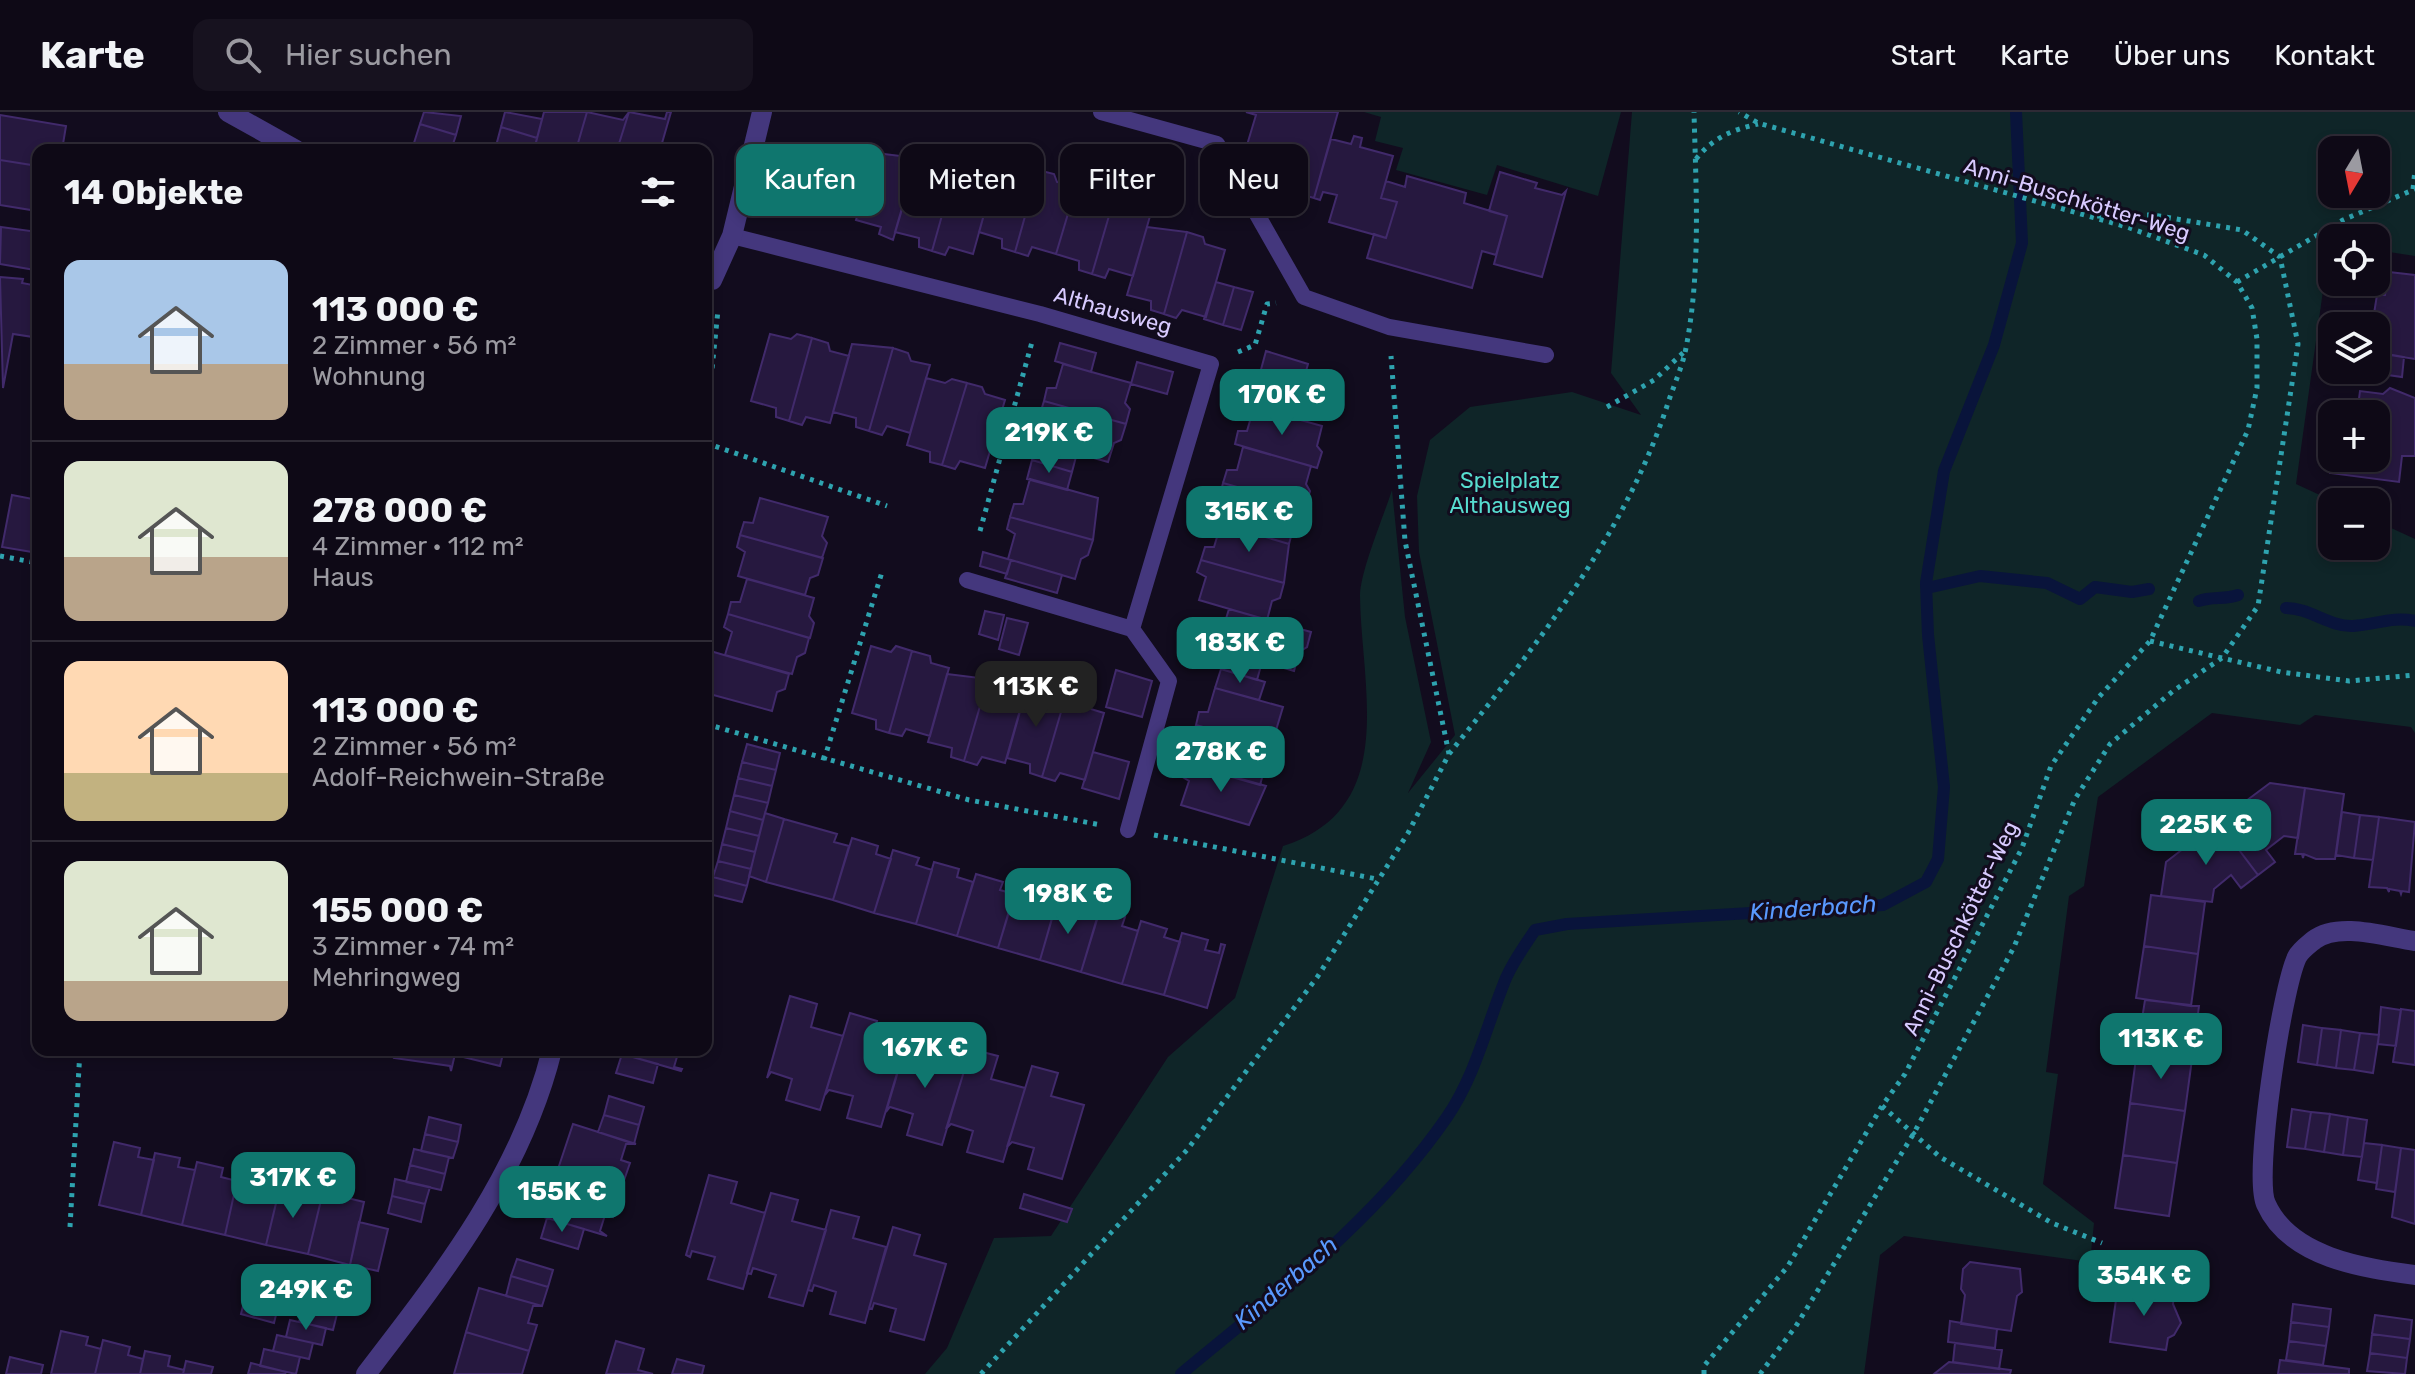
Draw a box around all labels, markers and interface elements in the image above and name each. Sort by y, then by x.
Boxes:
search box [193,19,753,91]
text: Karte [40,32,145,78]
icon: search [221,33,265,77]
text: Hier suchen [285,37,452,73]
text: Start [1891,39,1956,72]
text: Karte [2000,39,2069,72]
text: Über uns [2113,39,2230,72]
text: Kontakt [2274,39,2375,72]
north arrow [2318,136,2390,208]
map controls [2318,136,2390,560]
chip: Kaufen [736,144,884,216]
chip: Mieten [900,144,1044,216]
chip: Filter [1060,144,1184,216]
chip: Neu [1200,144,1308,216]
street label: Anni-Buschkötter-Weg [1960,152,2193,247]
icon: filters [636,170,680,214]
text: 14 Objekte [64,172,244,213]
button: locate [2318,224,2390,296]
street label: Althausweg [1051,281,1175,340]
text: 113 000 € [312,289,479,330]
icon: home [128,292,224,388]
button: layers [2318,312,2390,384]
text: 2 Zimmer · 56 m² [312,330,516,361]
text: Wohnung [312,361,426,392]
pin: 170K € [1217,369,1347,437]
text: 170K € [1238,379,1326,410]
button: + [2318,400,2390,472]
pin: 219K € [984,407,1114,475]
text: 219K € [1004,417,1094,448]
park label: Spielplatz Althausweg [1449,467,1571,519]
pin: 315K € [1184,486,1314,554]
button: − [2318,488,2390,560]
text: 278 000 € [312,490,487,531]
icon: home [128,493,224,589]
text: 315K € [1204,496,1294,527]
text: 4 Zimmer · 112 m² [312,531,524,562]
text: Haus [312,562,374,593]
pin: 183K € [1175,617,1305,685]
text: 183K € [1195,627,1285,658]
pin: 113K € [971,661,1101,729]
text: 113K € [993,671,1079,702]
text: 113 000 € [312,690,479,731]
icon: home [128,693,224,789]
pin: 278K € [1156,726,1286,794]
text: 2 Zimmer · 56 m² [312,731,516,762]
text: 278K € [1175,736,1267,767]
text: Adolf-Reichwein-Straße [312,762,605,793]
pin: 225K € [2141,799,2271,867]
text: 225K € [2159,809,2253,840]
street label: Anni-Buschkötter-Weg [1897,817,2024,1040]
pin: 198K € [1003,868,1133,936]
text: 198K € [1023,878,1113,909]
text: 155 000 € [312,890,483,931]
water label: Kinderbach [1748,890,1878,926]
icon: home [128,893,224,989]
text: 3 Zimmer · 74 m² [312,931,514,962]
text: Mehringweg [312,962,461,993]
pin: 113K € [2096,1013,2226,1081]
pin: 167K € [860,1022,990,1090]
text: 113K € [2118,1023,2204,1054]
text: 167K € [882,1032,968,1063]
pin: 317K € [228,1152,358,1220]
text: 317K € [249,1162,337,1193]
pin: 155K € [497,1166,627,1234]
text: 155K € [517,1176,607,1207]
water label: Kinderbach [1229,1231,1343,1335]
pin: 354K € [2079,1250,2209,1318]
text: 354K € [2097,1260,2191,1291]
pin: 249K € [241,1264,371,1332]
text: 249K € [259,1274,353,1305]

